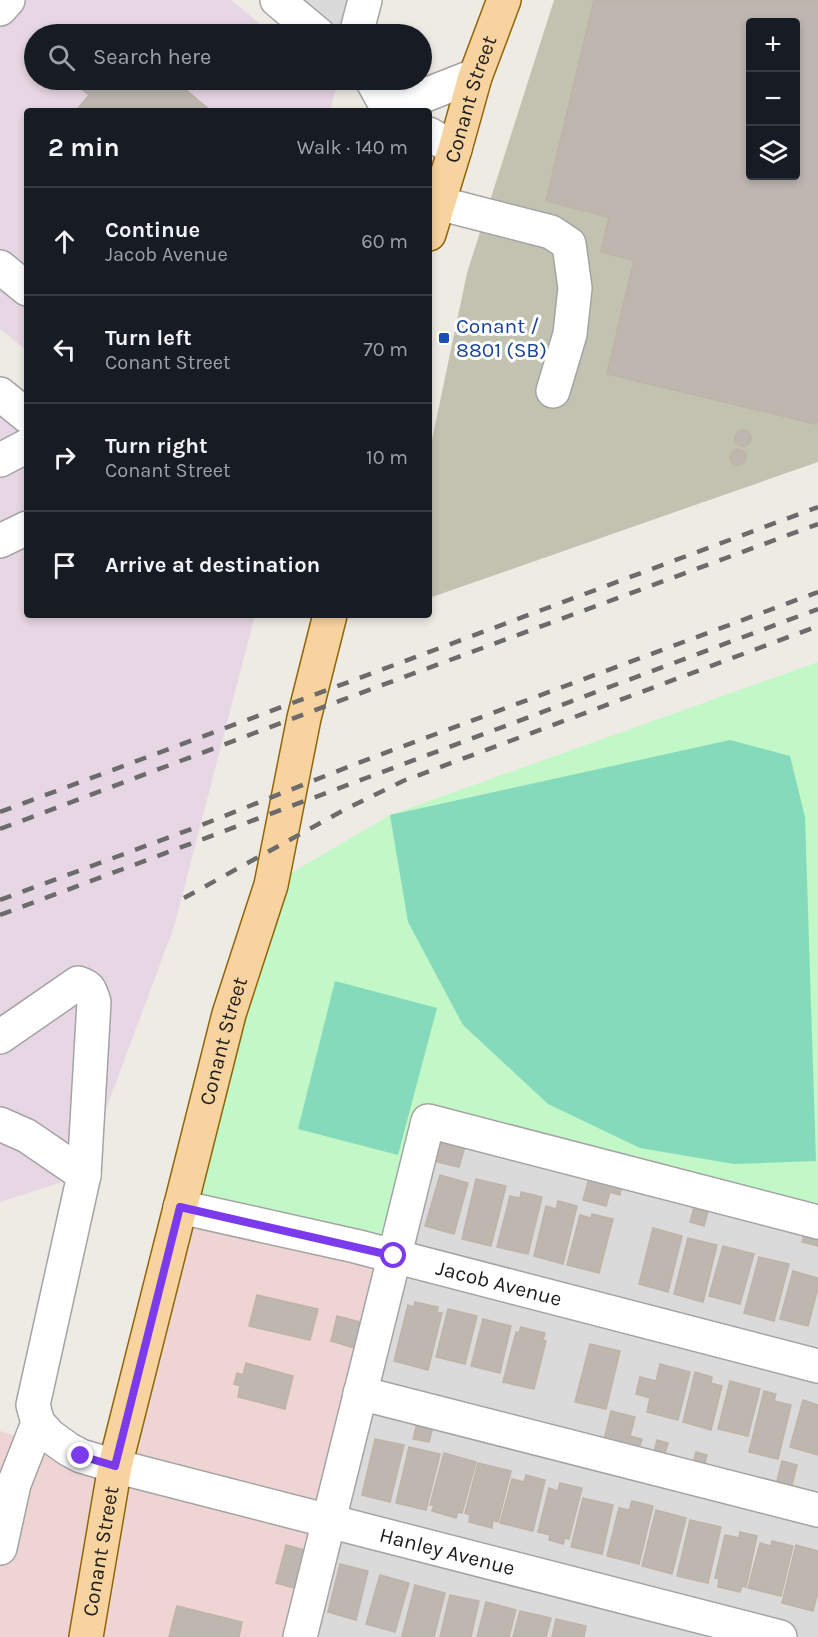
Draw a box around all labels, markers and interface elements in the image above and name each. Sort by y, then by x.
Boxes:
map controls [746,18,800,180]
button: + [746,18,800,72]
search box [24,24,432,90]
street label: Conant Street [439,32,502,166]
icon: search [45,41,78,74]
text: Search here [93,44,211,70]
button: − [746,72,800,126]
button: layers [746,126,800,180]
text: 2 min [48,132,120,163]
text: Walk · 140 m [297,136,408,159]
text: Continue [105,217,200,243]
icon: ahead [48,225,81,258]
text: 60 m [361,230,408,253]
text: Jacob Avenue [105,243,228,266]
place label: Conant / 8801 (SB) [456,314,547,362]
text: Turn left [105,325,192,351]
marker: Conant / 8801 (SB) [437,331,451,345]
icon: left [48,333,81,366]
text: 70 m [363,338,408,361]
text: Conant Street [105,351,231,374]
text: Turn right [105,433,208,459]
icon: right [48,441,81,474]
text: 10 m [366,446,408,469]
text: Conant Street [105,459,231,482]
icon: arrive [48,549,81,582]
text: Arrive at destination [105,552,320,578]
street label: Conant Street [194,974,252,1108]
route start [380,1242,406,1268]
street label: Jacob Avenue [434,1256,564,1311]
route end [67,1442,93,1468]
street label: Conant Street [78,1484,123,1618]
street label: Hanley Avenue [377,1522,517,1580]

